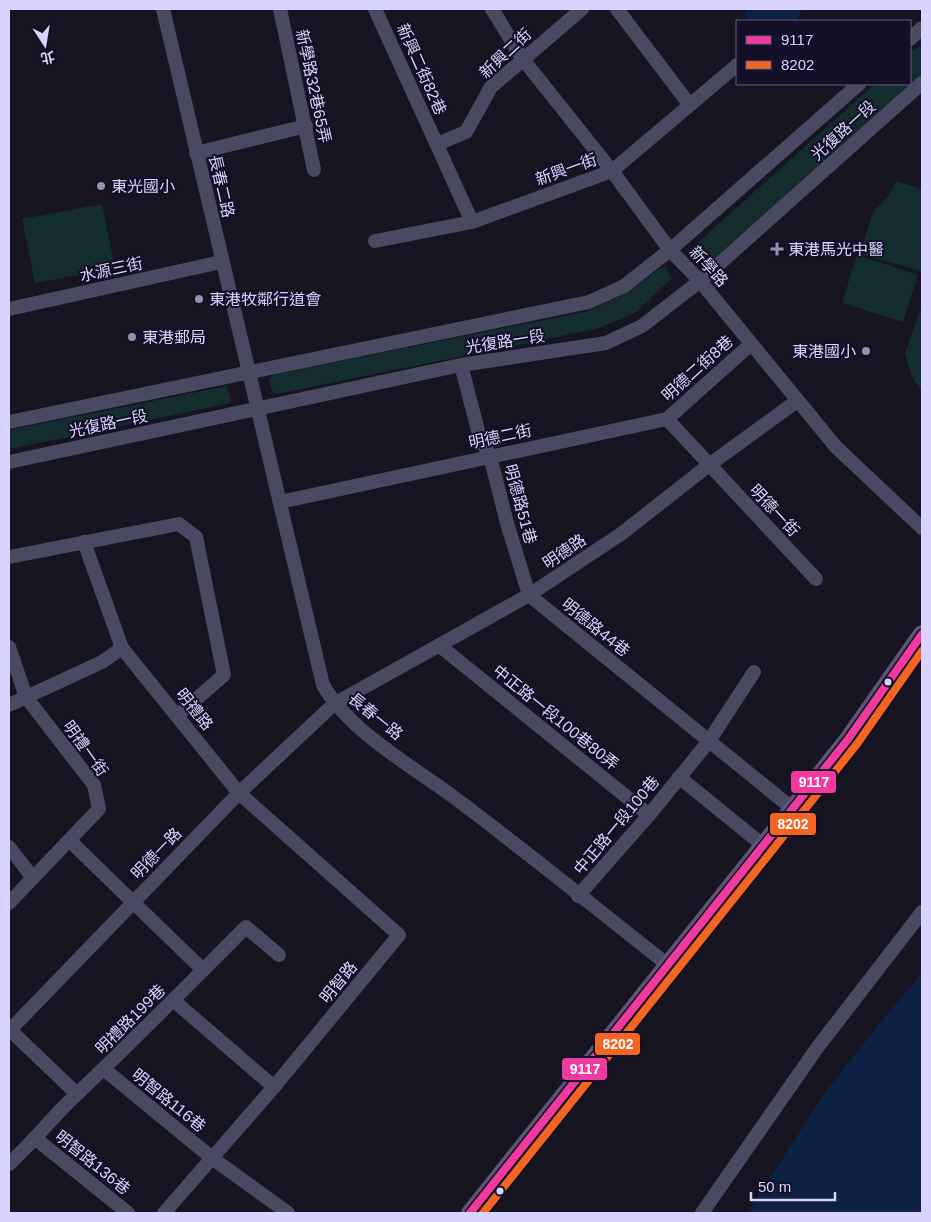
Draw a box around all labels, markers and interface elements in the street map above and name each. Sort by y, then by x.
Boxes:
north arrow [20,20,70,70]
legend [736,20,911,85]
street label: 新興二街82巷 [394,21,449,117]
street label: 新興二街 [476,25,535,81]
street label: 新學路32巷65弄 [293,28,334,144]
text: 9117 [781,31,813,48]
text: 北 [39,48,56,67]
text: 8202 [781,56,814,73]
street label: 光復路一段 [808,97,879,163]
street label: 新興一街 [533,151,599,188]
street label: 長春二路 [206,153,237,219]
place label: 東光國小 [111,178,175,195]
marker: 東光國小 [95,180,107,192]
place label: 東港馬光中醫 [788,241,884,258]
marker: 東港馬光中醫 [770,242,784,256]
street label: 新學路 [686,243,731,290]
street label: 水源三街 [78,255,144,284]
place label: 東港牧鄰行道會 [209,291,321,308]
marker: 東港牧鄰行道會 [193,293,205,305]
street label: 光復路一段 [464,327,546,356]
place label: 東港郵局 [142,329,206,346]
marker: 東港郵局 [126,331,138,343]
street label: 明德二街8巷 [659,332,736,404]
place label: 東港國小 [792,343,856,360]
marker: 東港國小 [860,345,872,357]
street label: 光復路一段 [67,407,149,440]
street label: 明德二街 [467,422,533,451]
street label: 明德路51巷 [502,462,539,546]
street label: 明德一街 [747,481,803,540]
street label: 明德路 [540,531,589,572]
street label: 明德路44巷 [559,595,633,660]
street label: 中正路一段100巷80弄 [490,662,622,773]
unlabelled marker [883,677,893,687]
street label: 明禮路 [173,685,216,733]
street label: 長春一路 [345,690,406,743]
street label: 明禮一街 [60,717,111,779]
line badge: 9117 [790,770,837,794]
street label: 中正路一段100巷 [570,773,662,878]
text: 9117 [799,774,829,790]
line badge: 8202 [769,812,817,836]
text: 8202 [777,816,809,832]
street label: 明德一路 [128,824,185,882]
street label: 明智路 [317,958,360,1006]
street label: 明禮路199巷 [92,981,168,1057]
line badge: 8202 [594,1032,641,1056]
text: 8202 [602,1036,634,1052]
line badge: 9117 [561,1057,608,1081]
text: 9117 [570,1061,600,1077]
street label: 明智路116巷 [129,1066,209,1135]
street label: 明智路136巷 [52,1127,133,1198]
scale bar [751,1170,835,1202]
text: 50 m [758,1178,791,1195]
unlabelled marker [495,1186,505,1196]

